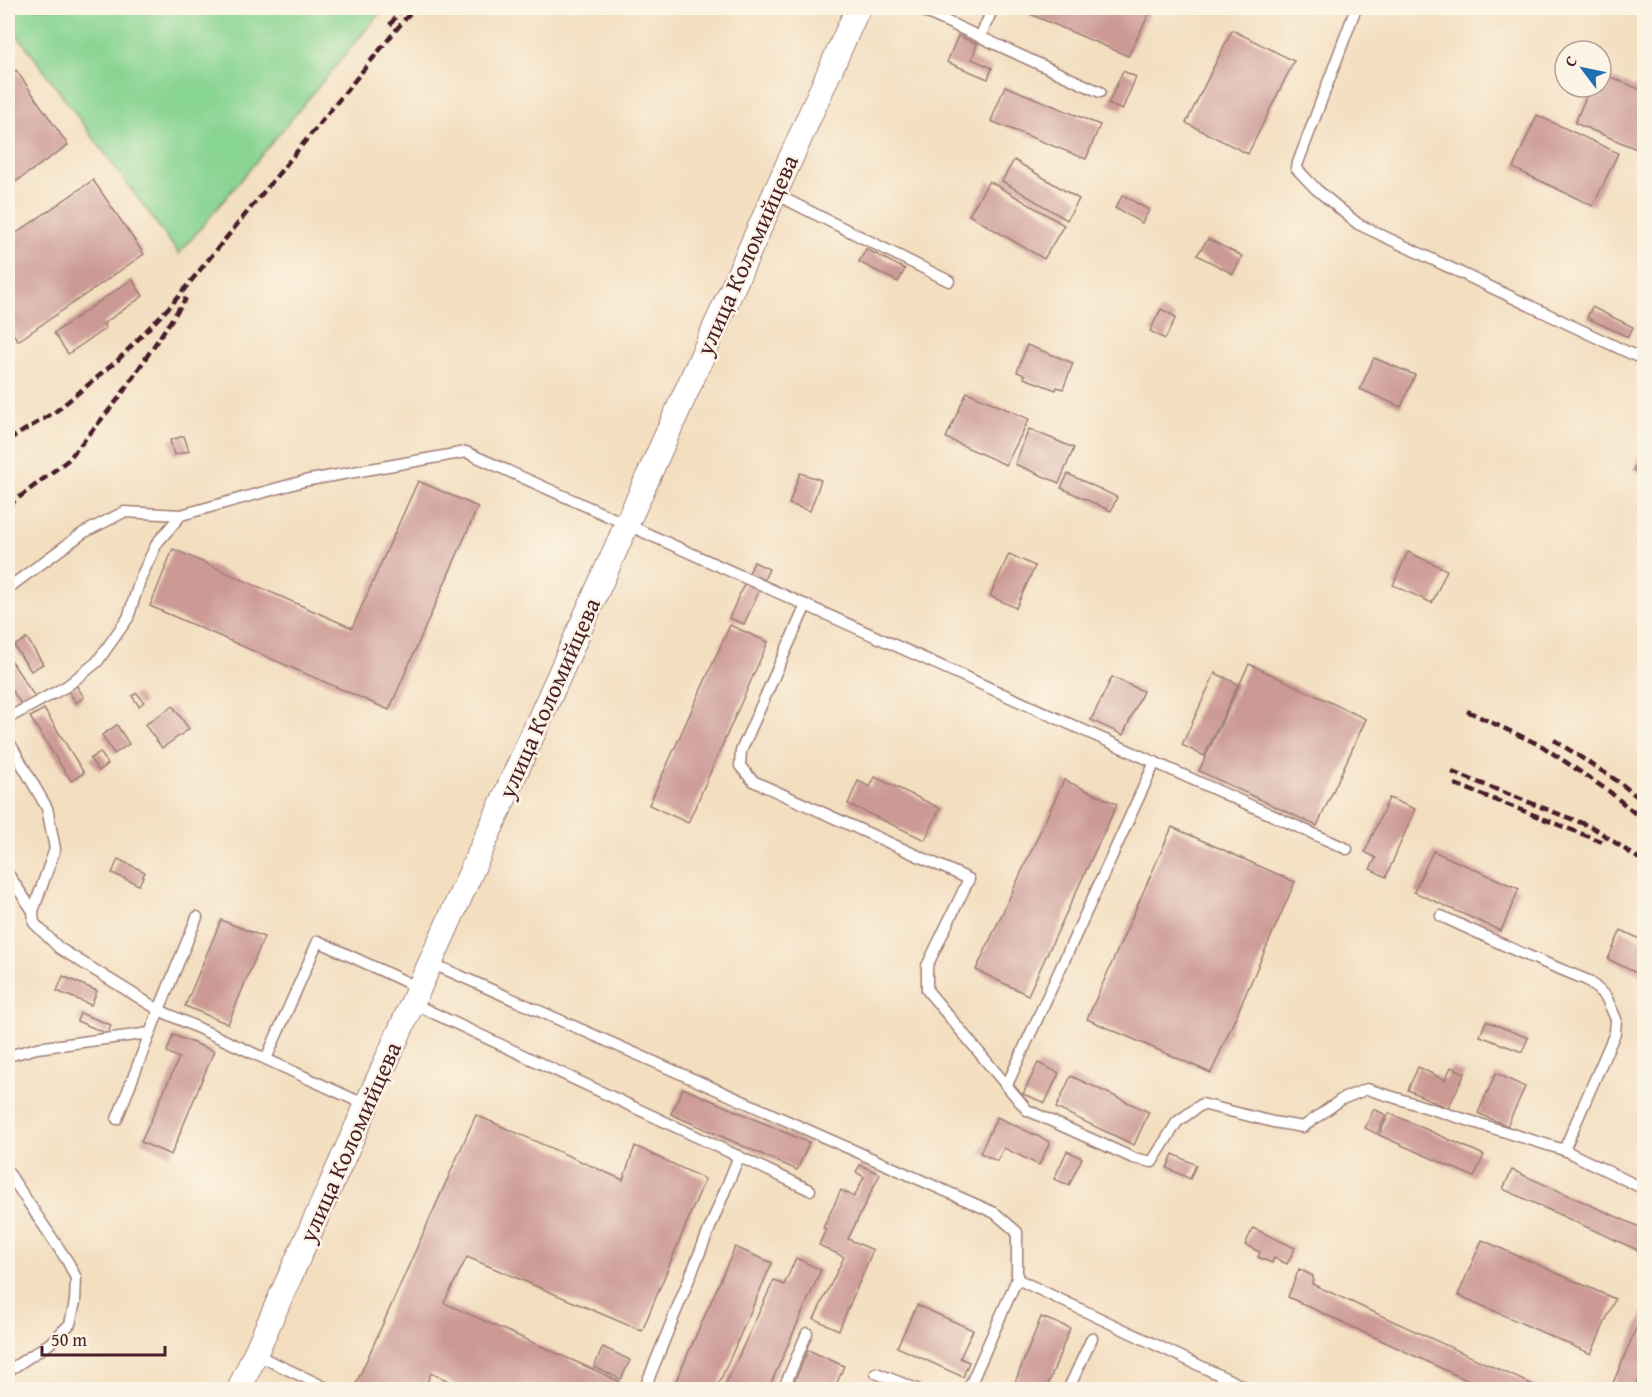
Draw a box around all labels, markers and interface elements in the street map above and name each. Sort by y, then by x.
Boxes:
north arrow [1553,39,1613,99]
text: С [1558,51,1583,71]
street label: улица Коломийцева [687,149,807,362]
street label: улица Коломийцева [489,592,609,805]
street label: улица Коломийцева [290,1036,410,1249]
scale bar [42,1319,165,1357]
text: 50 m [51,1326,87,1353]

